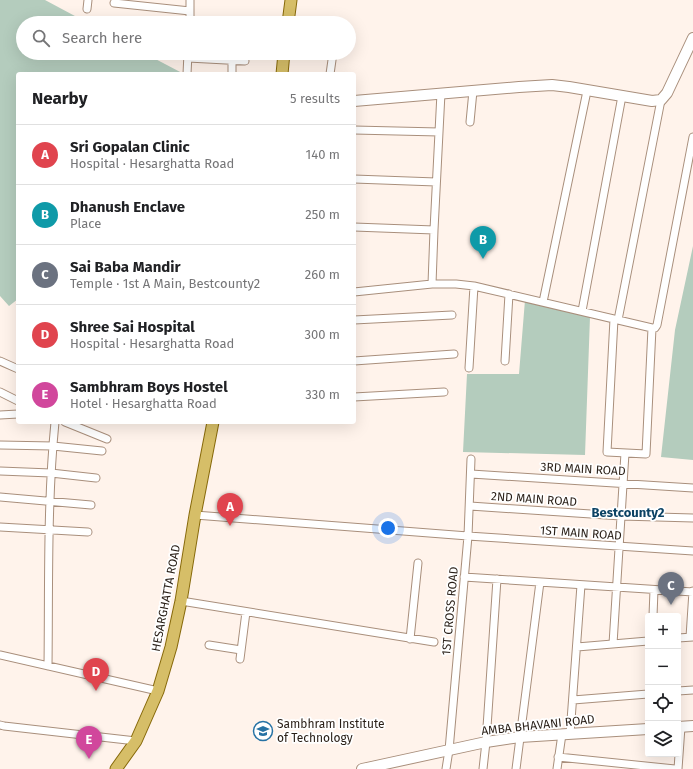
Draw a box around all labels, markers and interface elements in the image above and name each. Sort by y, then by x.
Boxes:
search box [16,16,356,60]
icon: search [30,27,52,49]
text: Search here [62,29,142,47]
text: Nearby [32,88,87,109]
text: 5 results [290,91,340,106]
text: Sri Gopalan Clinic [70,138,190,156]
text: A [41,147,49,162]
text: 140 m [306,147,340,162]
text: Hospital · Hesarghatta Road [70,156,234,171]
text: Dhanush Enclave [70,198,185,216]
text: B [41,207,49,222]
text: 250 m [305,207,340,222]
text: Place [70,216,101,231]
pin: B [470,226,496,259]
text: Sai Baba Mandir [70,258,181,276]
text: C [41,267,49,282]
text: 260 m [305,267,340,282]
text: Temple · 1st A Main, Bestcounty2 [70,276,260,291]
text: Shree Sai Hospital [70,318,195,336]
text: D [41,327,49,342]
text: 300 m [304,327,340,342]
text: Hospital · Hesarghatta Road [70,336,234,351]
text: Sambhram Boys Hostel [70,378,228,396]
text: E [42,387,48,402]
text: 330 m [305,387,340,402]
text: Hotel · Hesarghatta Road [70,396,217,411]
street label: 3RD MAIN ROAD [540,460,626,478]
street label: 2ND MAIN ROAD [491,489,578,509]
pin: A [217,493,243,526]
district label: Bestcounty2 [591,505,665,520]
your location [378,518,398,538]
street label: 1ST MAIN ROAD [540,523,623,543]
street label: HESARGHATTA ROAD [149,543,183,653]
street label: 1ST CROSS ROAD [439,566,461,656]
pin: C [658,572,684,605]
map controls [645,613,681,757]
button: + [645,613,681,649]
button: − [645,649,681,685]
pin: D [83,658,109,691]
button: locate [645,685,681,721]
street label: AMBA BHAVANI ROAD [481,712,596,738]
place label: Sambhram Institute of Technology [277,717,385,745]
school or university icon: Sambhram Institute of Technology [252,720,274,742]
button: layers [645,721,681,757]
pin: E [76,726,102,759]

